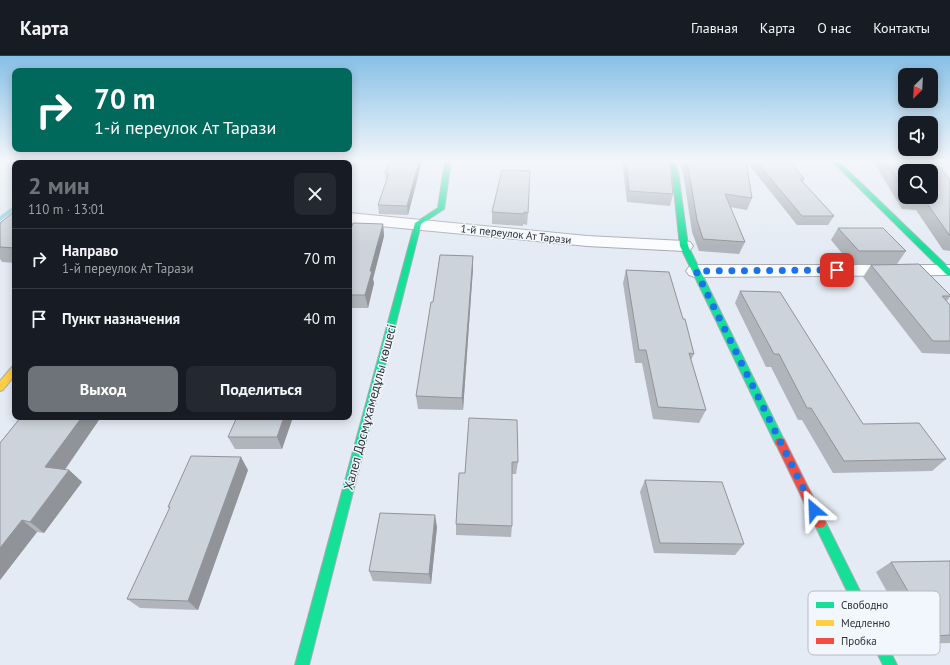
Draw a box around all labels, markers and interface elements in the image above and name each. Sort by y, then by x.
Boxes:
text: Карта [20,16,69,40]
text: Главная [691,19,738,37]
text: Карта [760,19,795,37]
text: О нас [817,19,851,37]
text: Контакты [873,19,930,37]
north arrow [898,68,938,108]
map controls [898,68,938,204]
text: 70 m [94,80,155,117]
icon: right [28,84,80,136]
text: 1-й переулок Ат Тарази [94,116,276,139]
button: sound [898,116,938,156]
button: search [898,164,938,204]
text: 2 мин [28,170,90,201]
button: close [294,173,336,215]
text: 110 m · 13:01 [28,201,105,218]
street label: 1-й переулок Ат Тарази [460,221,572,247]
text: Направо [62,241,118,260]
icon: right [28,248,50,270]
text: 70 m [303,249,336,268]
pin [820,253,854,287]
icon: arrive [826,259,848,281]
text: 1-й переулок Ат Тарази [62,260,194,277]
icon: arrive [28,308,50,330]
text: Пункт назначения [62,309,180,328]
text: 40 m [303,309,336,328]
street label: Халел Досмұхамедұлы көшесі [340,322,400,492]
button: Выход [28,366,178,412]
button: Поделиться [186,366,336,412]
position arrow [793,489,835,531]
legend [808,591,940,655]
text: Свободно [841,598,888,612]
text: Медленно [841,616,890,630]
text: Пробка [841,634,877,648]

